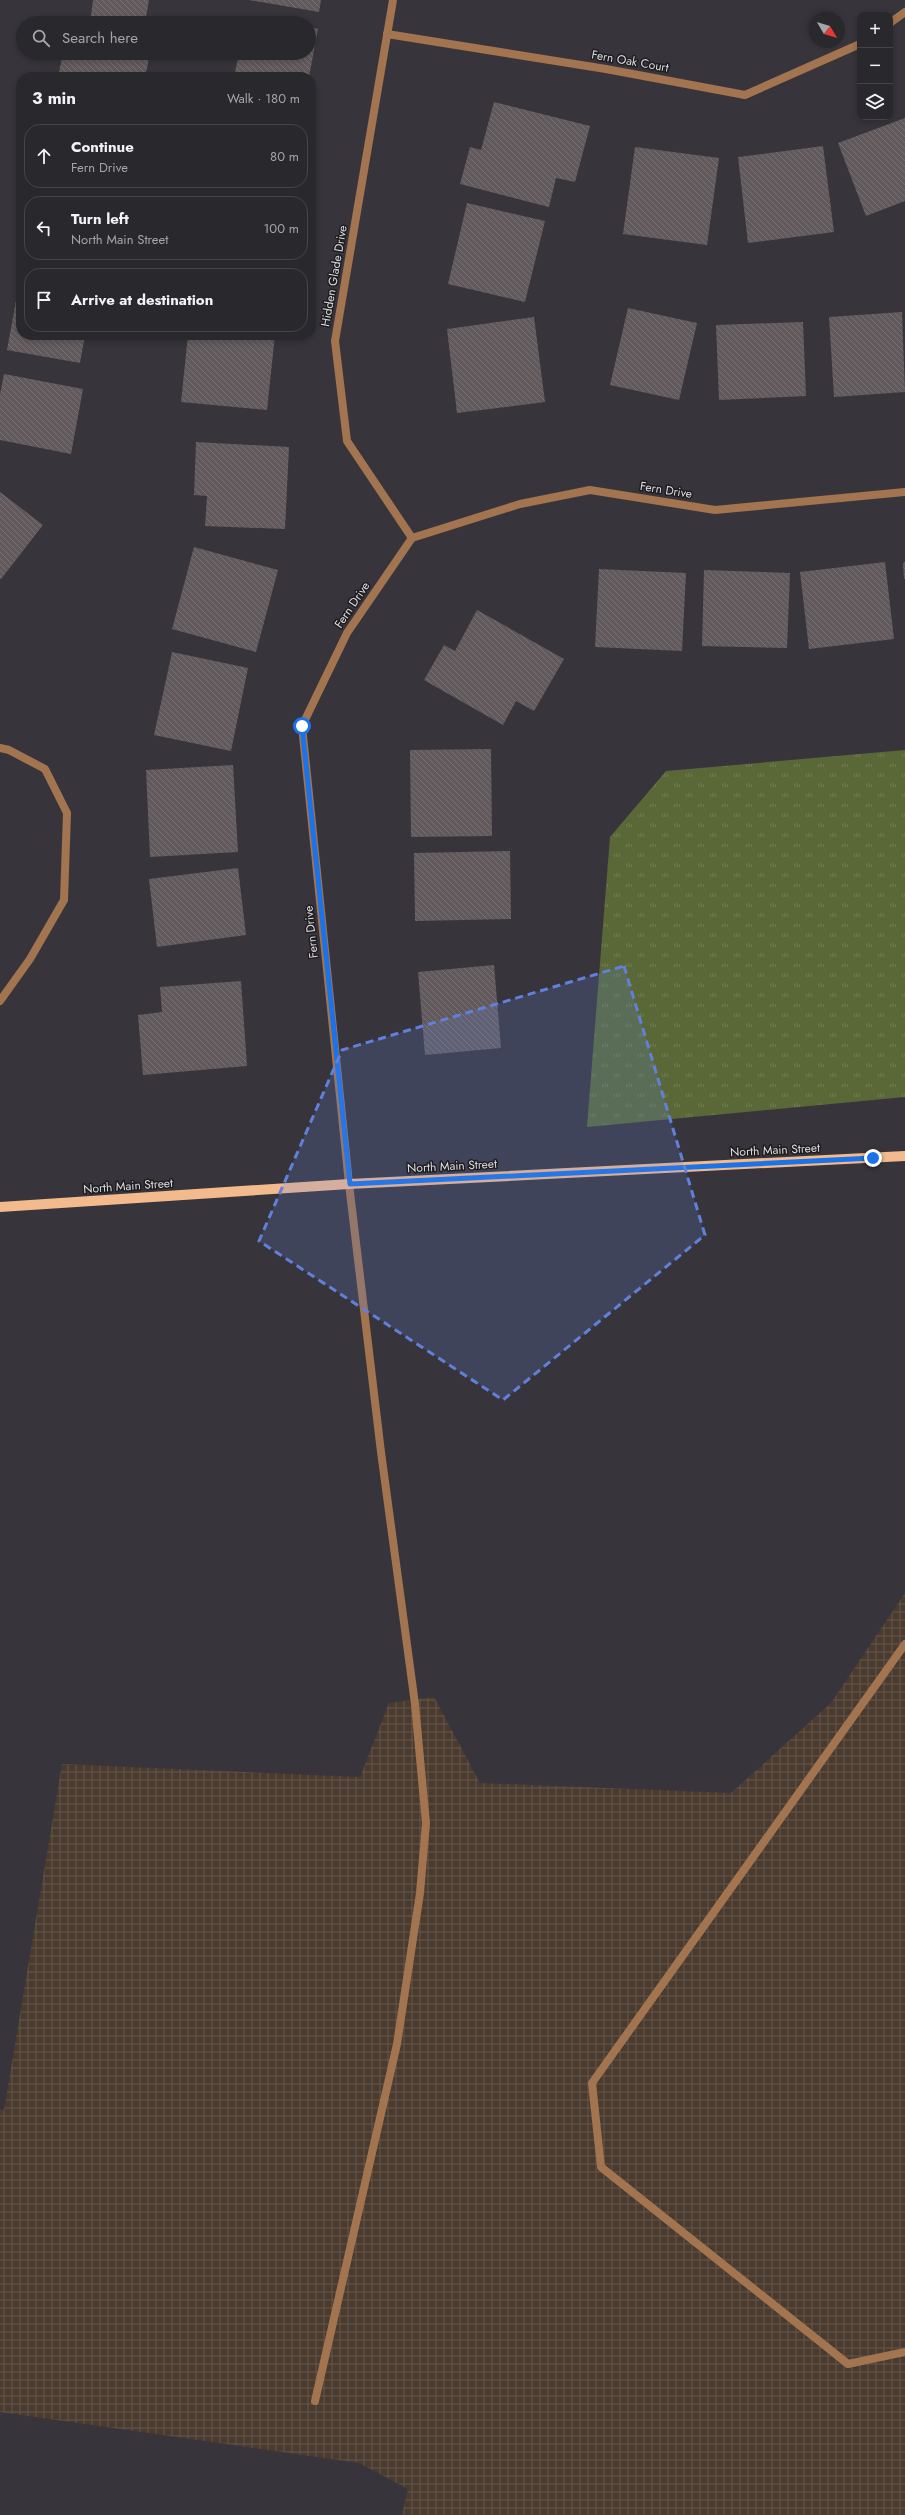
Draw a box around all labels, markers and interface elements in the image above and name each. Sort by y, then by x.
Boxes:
north arrow [809,12,845,48]
map controls [857,12,893,120]
button: + [857,12,893,48]
search box [16,16,316,60]
icon: search [30,27,52,49]
text: Search here [62,27,138,49]
street label: Fern Oak Court [590,45,670,77]
button: − [857,48,893,84]
button: layers [857,84,893,120]
text: 3 min [32,86,76,110]
text: Walk · 180 m [227,89,300,108]
text: Continue [71,136,134,158]
icon: ahead [33,145,55,167]
text: 80 m [270,147,299,166]
text: Fern Drive [71,158,128,177]
text: Turn left [71,208,129,230]
icon: left [33,217,55,239]
text: 100 m [264,219,299,238]
street label: Hidden Glade Drive [316,224,352,328]
text: North Main Street [71,230,168,249]
icon: arrive [33,289,55,311]
text: Arrive at destination [71,289,213,311]
street label: Fern Drive [639,477,693,503]
street label: Fern Drive [330,578,374,632]
route start [293,717,311,735]
street label: Fern Drive [299,905,323,959]
street label: North Main Street [730,1139,820,1161]
route end [864,1149,882,1167]
street label: North Main Street [407,1155,497,1177]
street label: North Main Street [83,1174,174,1198]

